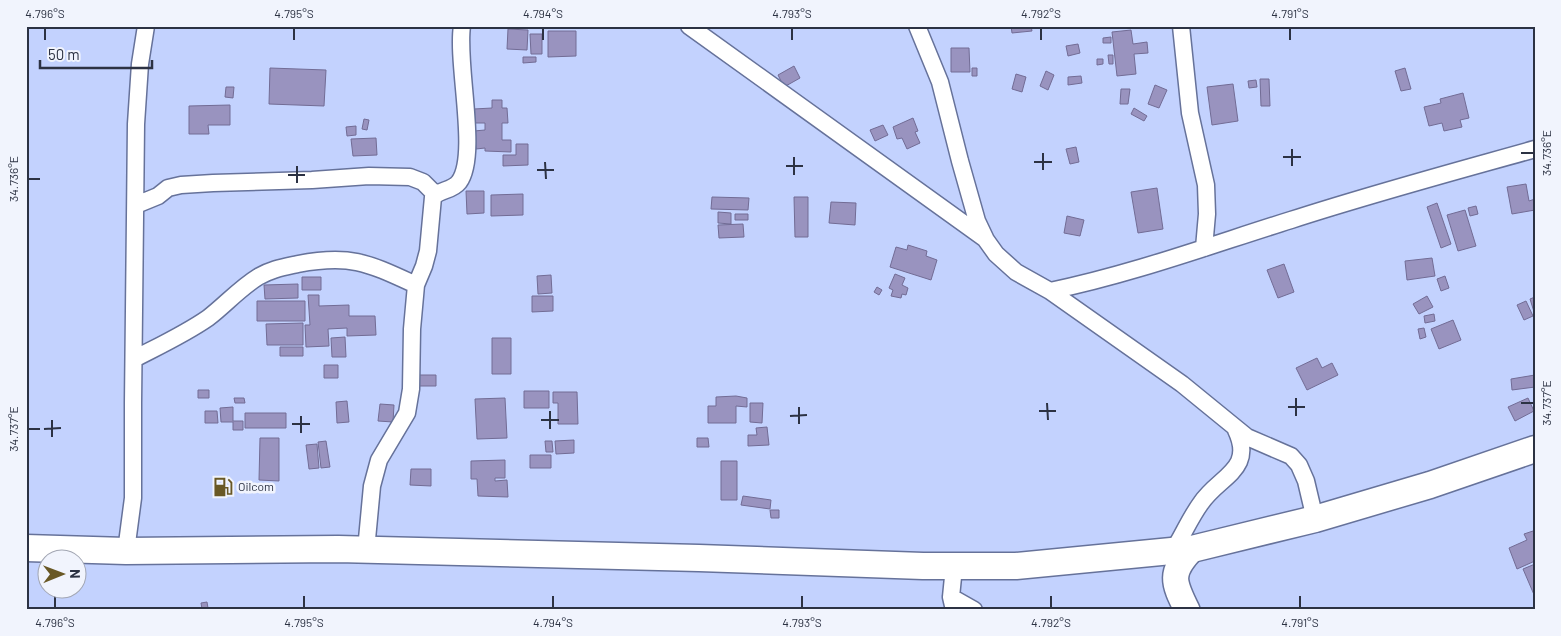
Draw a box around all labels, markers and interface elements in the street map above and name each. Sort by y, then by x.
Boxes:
text: 4.796°S [25,6,65,20]
text: 4.795°S [274,6,314,20]
text: 4.794°S [523,6,563,20]
text: 4.793°S [772,6,812,20]
text: 4.792°S [1021,6,1061,20]
text: 4.791°S [1271,6,1309,20]
scale bar [40,38,152,70]
text: 50 m [48,45,80,63]
text: 34.736°E [1539,130,1553,176]
text: 34.736°E [6,156,20,202]
text: 34.737°E [1539,380,1553,426]
text: 34.737°E [6,406,20,452]
fuel station icon: Oilcom [212,476,234,498]
place label: Oilcom [238,479,274,493]
north arrow [38,548,88,598]
text: N [67,569,84,579]
text: 4.796°S [35,615,75,629]
text: 4.795°S [284,615,324,629]
text: 4.794°S [533,615,573,629]
text: 4.793°S [782,615,822,629]
text: 4.792°S [1031,615,1071,629]
text: 4.791°S [1281,615,1319,629]

